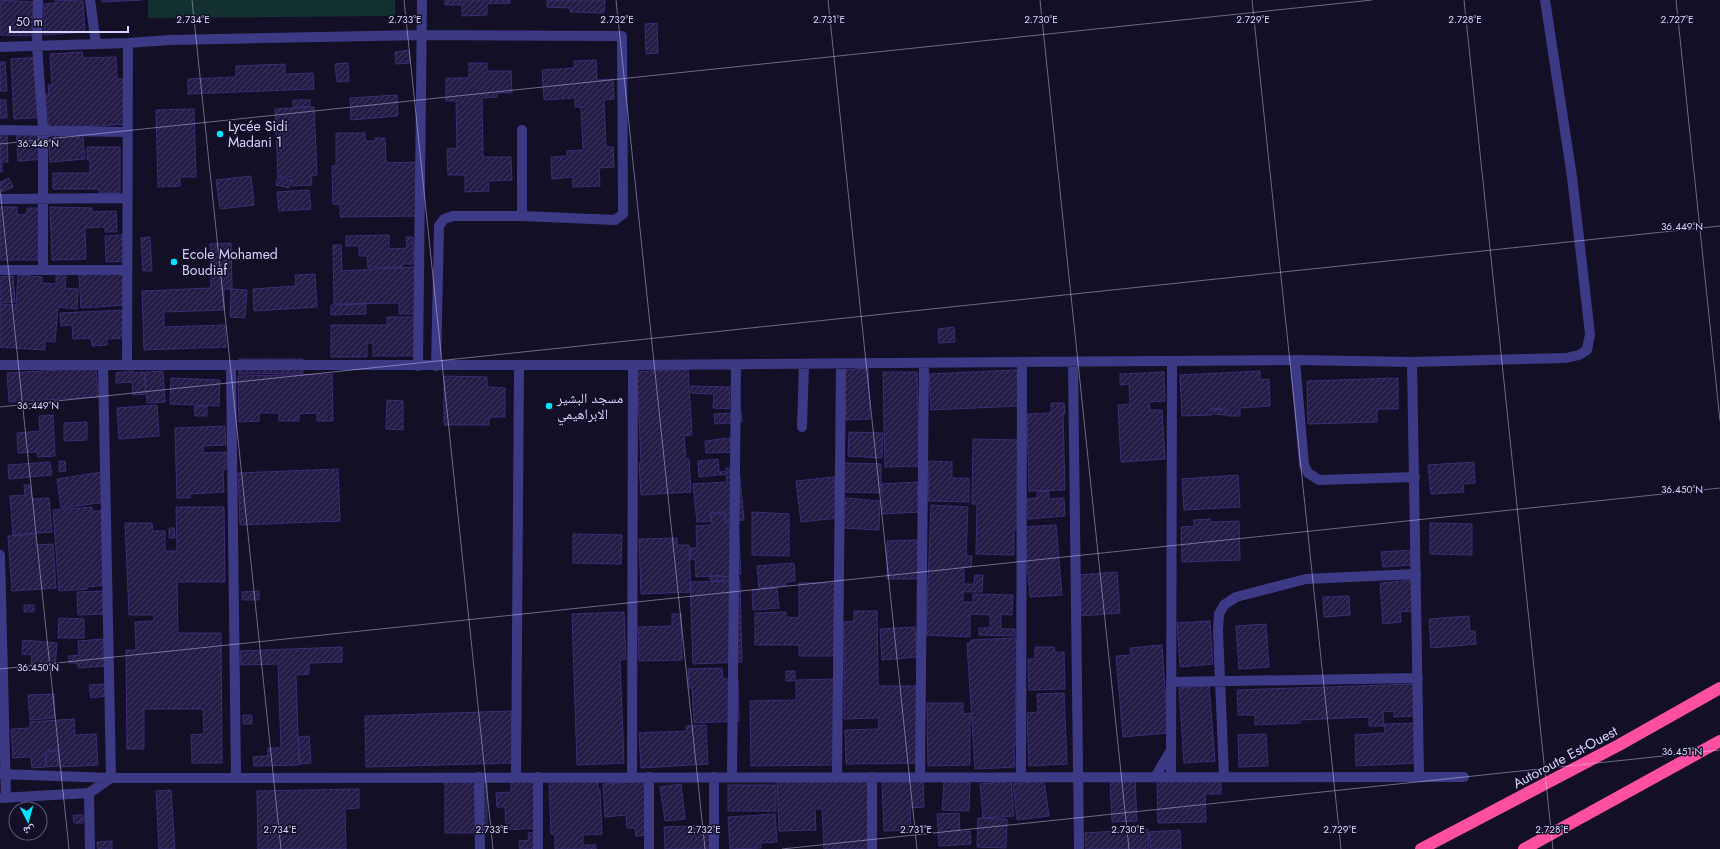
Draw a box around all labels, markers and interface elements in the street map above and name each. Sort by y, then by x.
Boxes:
scale bar [10,8,128,34]
text: 2.734°E [176,12,210,27]
text: 2.733°E [388,12,422,27]
text: 2.732°E [600,12,634,27]
text: 2.731°E [813,12,845,27]
text: 2.730°E [1024,12,1058,27]
text: 2.729°E [1236,12,1270,27]
text: 2.728°E [1448,12,1482,27]
text: 2.727°E [1660,12,1694,27]
text: 50 m [16,13,43,31]
place label: Lycée Sidi Madani 1 [228,116,288,152]
marker: Lycée Sidi Madani 1 [215,129,225,139]
text: 36.448°N [17,136,59,151]
text: 36.449°N [1661,219,1703,234]
place label: Ecole Mohamed Boudiaf [182,244,278,280]
marker: Ecole Mohamed Boudiaf [169,257,179,267]
place label: مسجد البشير الابراهيمي [556,388,623,426]
text: 36.449°N [17,398,59,413]
marker: مسجد البشير الابراهيمي [544,401,554,411]
text: 36.450°N [1661,482,1703,497]
text: 36.450°N [17,660,59,675]
street label: Autoroute Est-Ouest [1509,721,1621,793]
text: 36.451°N [1662,744,1702,759]
north arrow [8,801,48,841]
text: ش [22,822,36,840]
text: 2.734°E [263,822,297,837]
text: 2.733°E [475,822,509,837]
text: 2.732°E [687,822,721,837]
text: 2.731°E [900,822,932,837]
text: 2.730°E [1111,822,1145,837]
text: 2.729°E [1323,822,1357,837]
text: 2.728°E [1535,822,1569,837]

